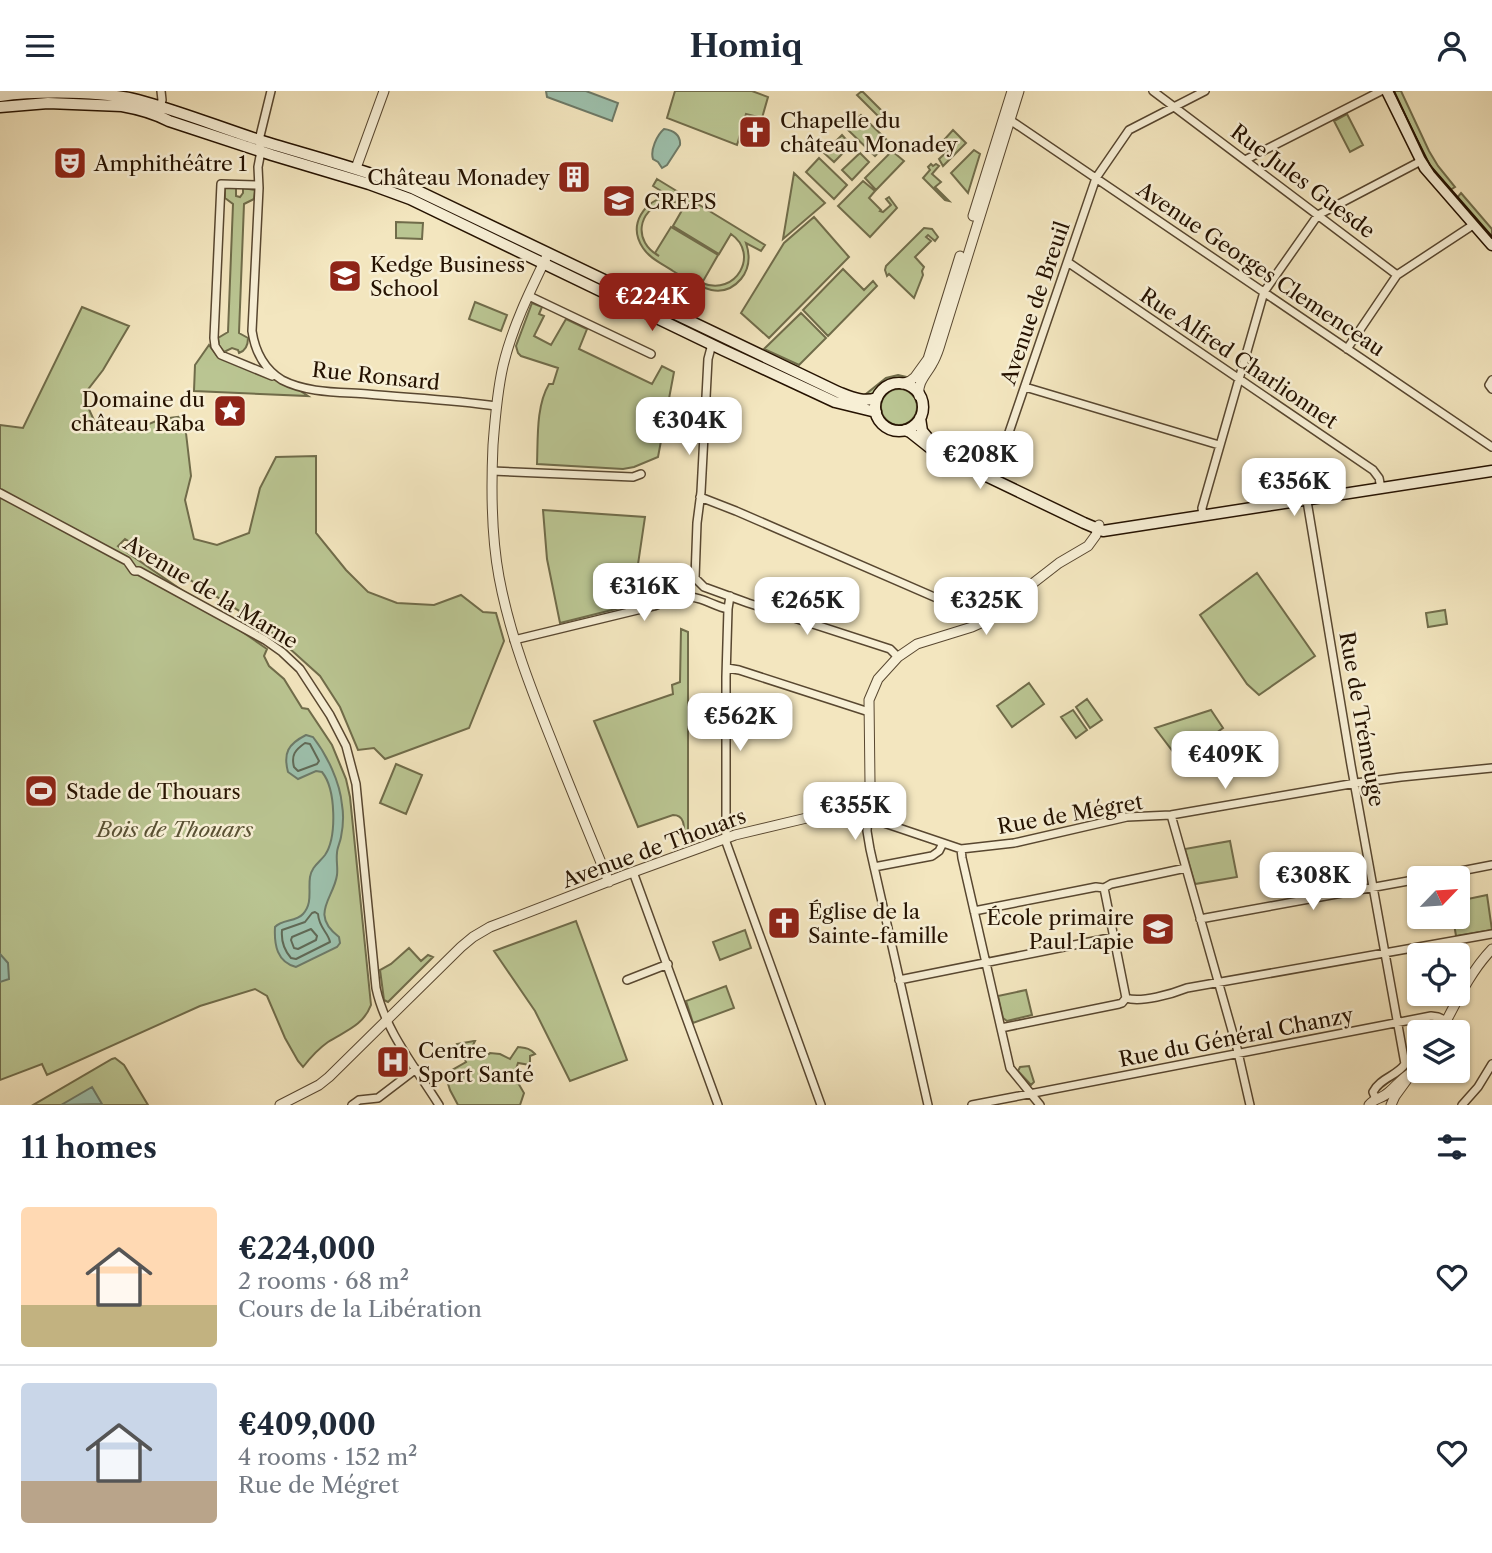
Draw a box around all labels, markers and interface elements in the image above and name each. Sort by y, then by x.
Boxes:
text: Homiq [689,26,803,65]
icon: menu [21,27,59,65]
icon: person [1433,27,1471,65]
place label: Chapelle du château Monadey [780,108,958,157]
church icon: Chapelle du château Monadey [736,113,774,151]
street label: Rue Jules Guesde [1226,119,1380,243]
theatre icon: Amphithéâtre 1 [51,144,89,182]
place label: Amphithéâtre 1 [93,151,247,176]
building icon: Château Monadey [555,158,593,196]
place label: Château Monadey [367,165,550,190]
street label: Avenue Georges Clemenceau [1132,176,1390,361]
school or university icon: CREPS [600,182,638,220]
place label: CREPS [644,189,716,214]
street label: Avenue de Breuil [995,218,1075,389]
place label: Kedge Business School [370,252,525,301]
school or university icon: Kedge Business School [326,257,364,295]
pin: €224K [603,273,701,333]
text: €224K [615,282,689,310]
street label: Rue Alfred Charlionnet [1135,282,1343,434]
street label: Rue Ronsard [311,357,441,395]
place label: Domaine du château Raba [71,387,206,436]
place icon: Domaine du château Raba [211,392,249,430]
pin: €304K [640,397,738,457]
text: €304K [652,406,726,434]
pin: €208K [931,431,1029,491]
text: €208K [942,440,1018,468]
pin: €356K [1245,459,1343,518]
text: €356K [1258,467,1330,495]
street label: Avenue de la Marne [118,530,303,654]
pin: €316K [595,563,693,623]
text: €316K [609,572,679,600]
pin: €265K [758,577,856,637]
pin: €325K [937,577,1035,637]
text: €265K [770,586,844,614]
text: €325K [950,586,1022,614]
street label: Rue de Trémeuge [1334,630,1390,808]
pin: €562K [691,693,789,753]
text: €562K [703,702,777,730]
pin: €409K [1176,731,1274,791]
text: €409K [1188,740,1263,768]
sports icon: Stade de Thouars [22,772,60,810]
place label: Stade de Thouars [66,779,241,804]
pin: €355K [806,783,904,842]
street label: Rue de Mégret [995,789,1145,839]
text: €355K [819,791,891,819]
street label: Avenue de Thouars [558,803,749,893]
park label: Bois de Thouars [95,817,254,842]
pin: €308K [1264,853,1362,912]
text: €308K [1276,861,1350,889]
north arrow [1407,866,1470,929]
map controls [1407,866,1470,1083]
place label: Église de la Sainte-famille [808,899,949,948]
church icon: Église de la Sainte-famille [765,904,803,942]
place label: École primaire Paul Lapie [986,905,1134,954]
school or university icon: École primaire Paul Lapie [1139,910,1177,948]
button: locate [1407,943,1470,1006]
street label: Rue du Général Chanzy [1117,1002,1356,1072]
button: layers [1407,1020,1470,1083]
place label: Centre Sport Santé [418,1038,534,1087]
hospital icon: Centre Sport Santé [374,1043,412,1081]
icon: filters [1433,1128,1471,1166]
text: 11 homes [21,1129,157,1166]
text: €224,000 [238,1230,376,1267]
icon: home [77,1235,161,1319]
icon: heart [1433,1258,1471,1296]
text: 2 rooms · 68 m² [238,1267,409,1295]
text: Cours de la Libération [238,1295,482,1323]
text: €409,000 [238,1406,376,1443]
icon: home [77,1411,161,1495]
icon: heart [1433,1434,1471,1472]
text: 4 rooms · 152 m² [238,1443,418,1471]
text: Rue de Mégret [238,1471,399,1499]

